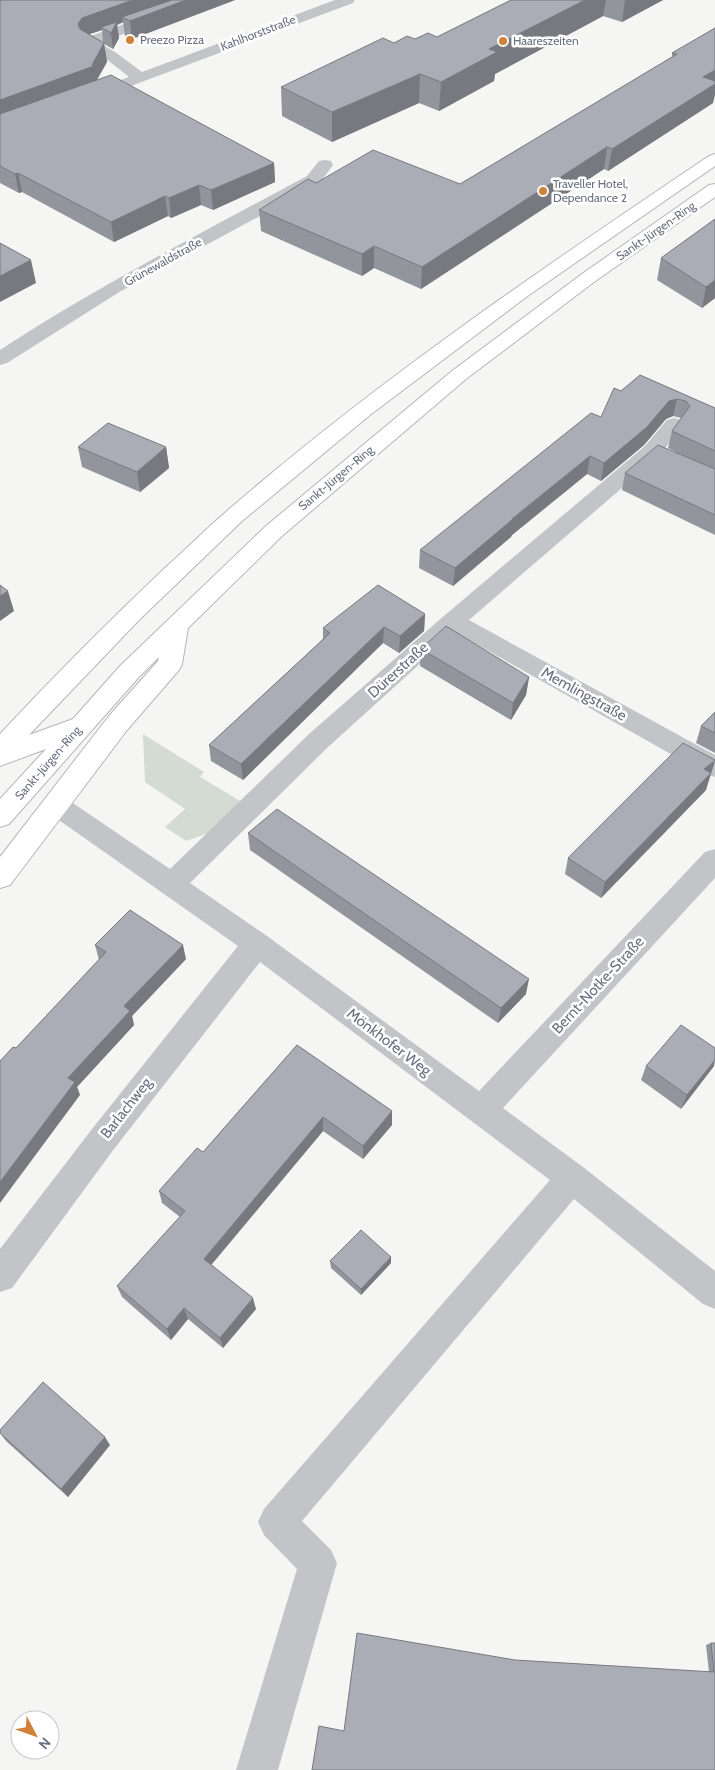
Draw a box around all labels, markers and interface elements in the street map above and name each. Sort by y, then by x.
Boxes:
street label: Kahlhorststraße [218,11,298,54]
place label: Preezo Pizza [140,32,204,47]
place label: Haareszeiten [513,33,579,48]
marker: Preezo Pizza [124,34,136,46]
marker: Haareszeiten [497,35,509,47]
place label: Traveller Hotel, Dependance 2 [553,176,628,205]
marker: Traveller Hotel, Dependance 2 [537,185,549,197]
street label: Sankt-Jürgen-Ring [613,197,699,263]
street label: Grünewaldstraße [121,234,204,289]
street label: Sankt-Jürgen-Ring [295,441,377,513]
street label: Dürerstraße [364,638,432,702]
street label: Memlingstraße [538,663,630,725]
street label: Sankt-Jürgen-Ring [11,722,85,803]
street label: Bernt-Notke-Straße [548,932,648,1037]
street label: Mönkhofer Weg [343,1004,435,1080]
street label: Barlachweg [97,1074,156,1142]
north arrow [10,1710,60,1760]
text: N [35,1734,55,1753]

